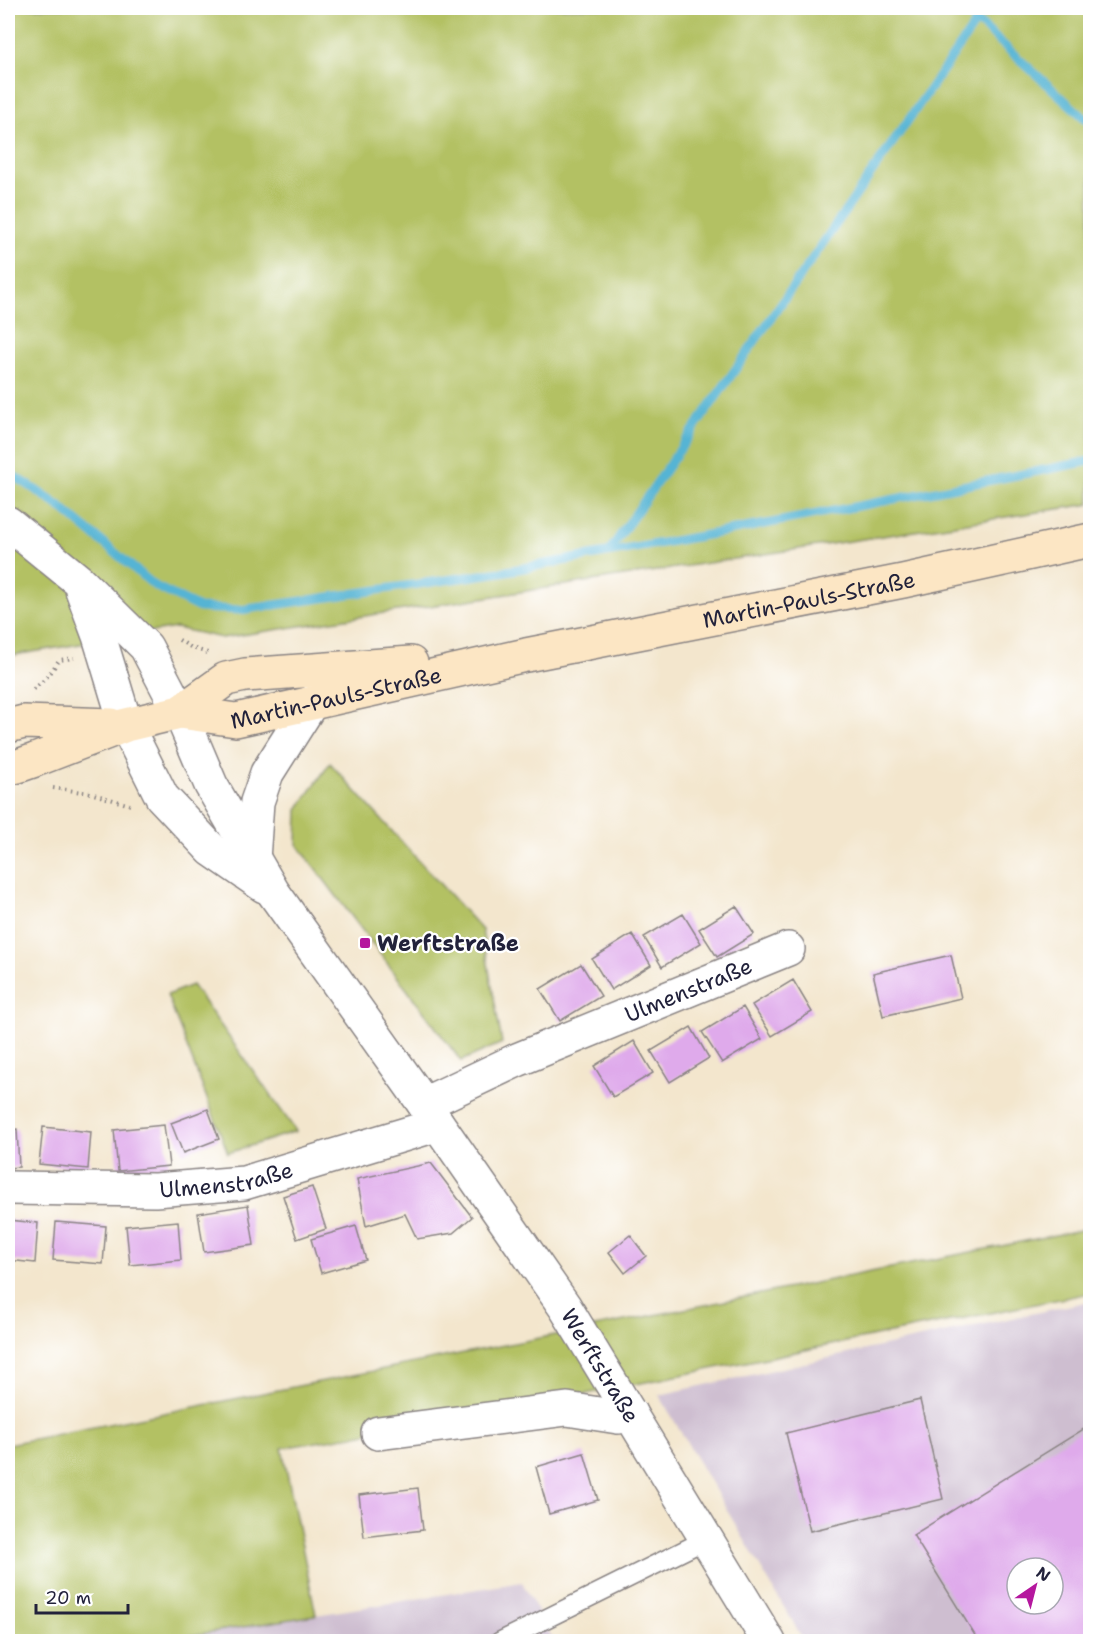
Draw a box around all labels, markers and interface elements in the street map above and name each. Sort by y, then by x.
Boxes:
street label: Martin-Pauls-Straße [700,564,918,634]
street label: Martin-Pauls-Straße [228,660,444,735]
place label: Werftstraße [377,929,519,958]
marker: Werftstraße [358,936,372,950]
street label: Ulmenstraße [620,951,756,1029]
street label: Ulmenstraße [158,1155,296,1204]
street label: Werftstraße [555,1303,647,1428]
north arrow [1005,1556,1065,1616]
text: N [1032,1562,1055,1586]
scale bar [36,1577,128,1615]
text: 20 m [45,1586,91,1610]

